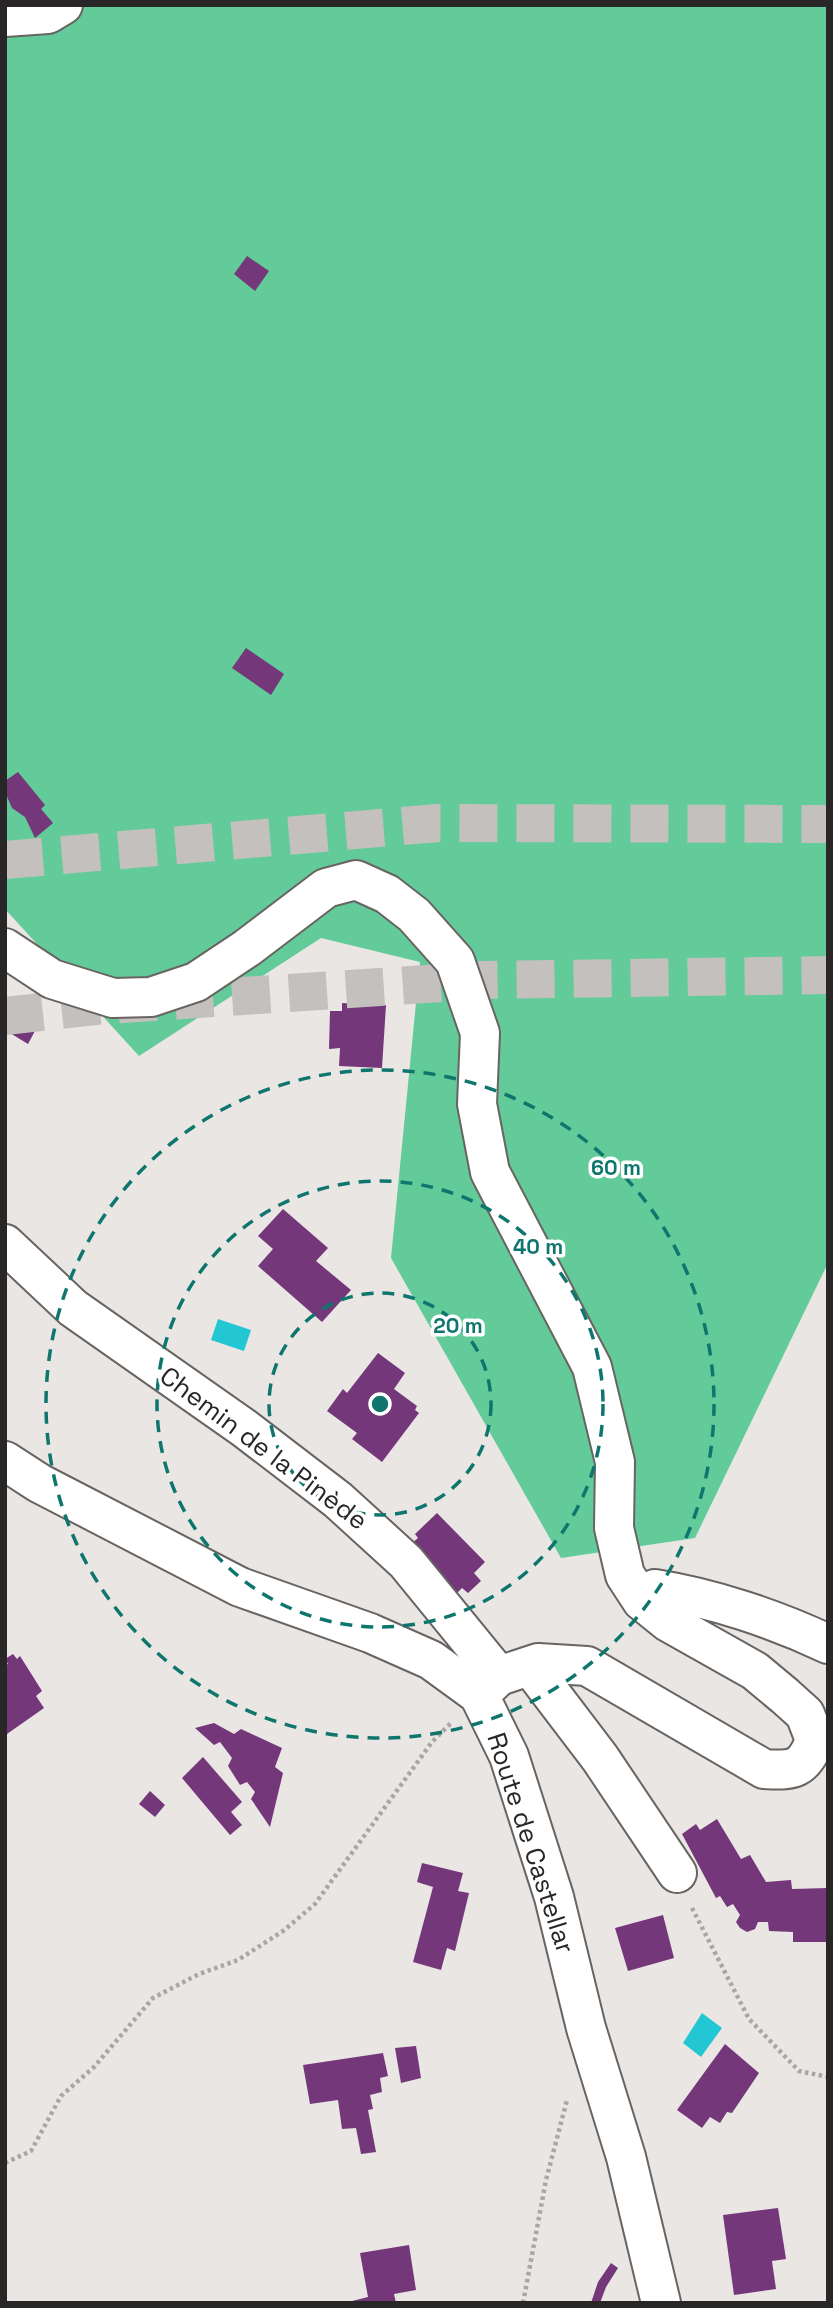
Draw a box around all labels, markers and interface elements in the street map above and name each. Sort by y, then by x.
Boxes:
text: 60 m [591,1154,641,1181]
text: 40 m [513,1233,563,1260]
text: 20 m [433,1312,483,1339]
street label: Chemin de la Pinède [153,1359,375,1537]
centre of rings [368,1392,392,1416]
street label: Route de Castellar [479,1728,583,1958]

